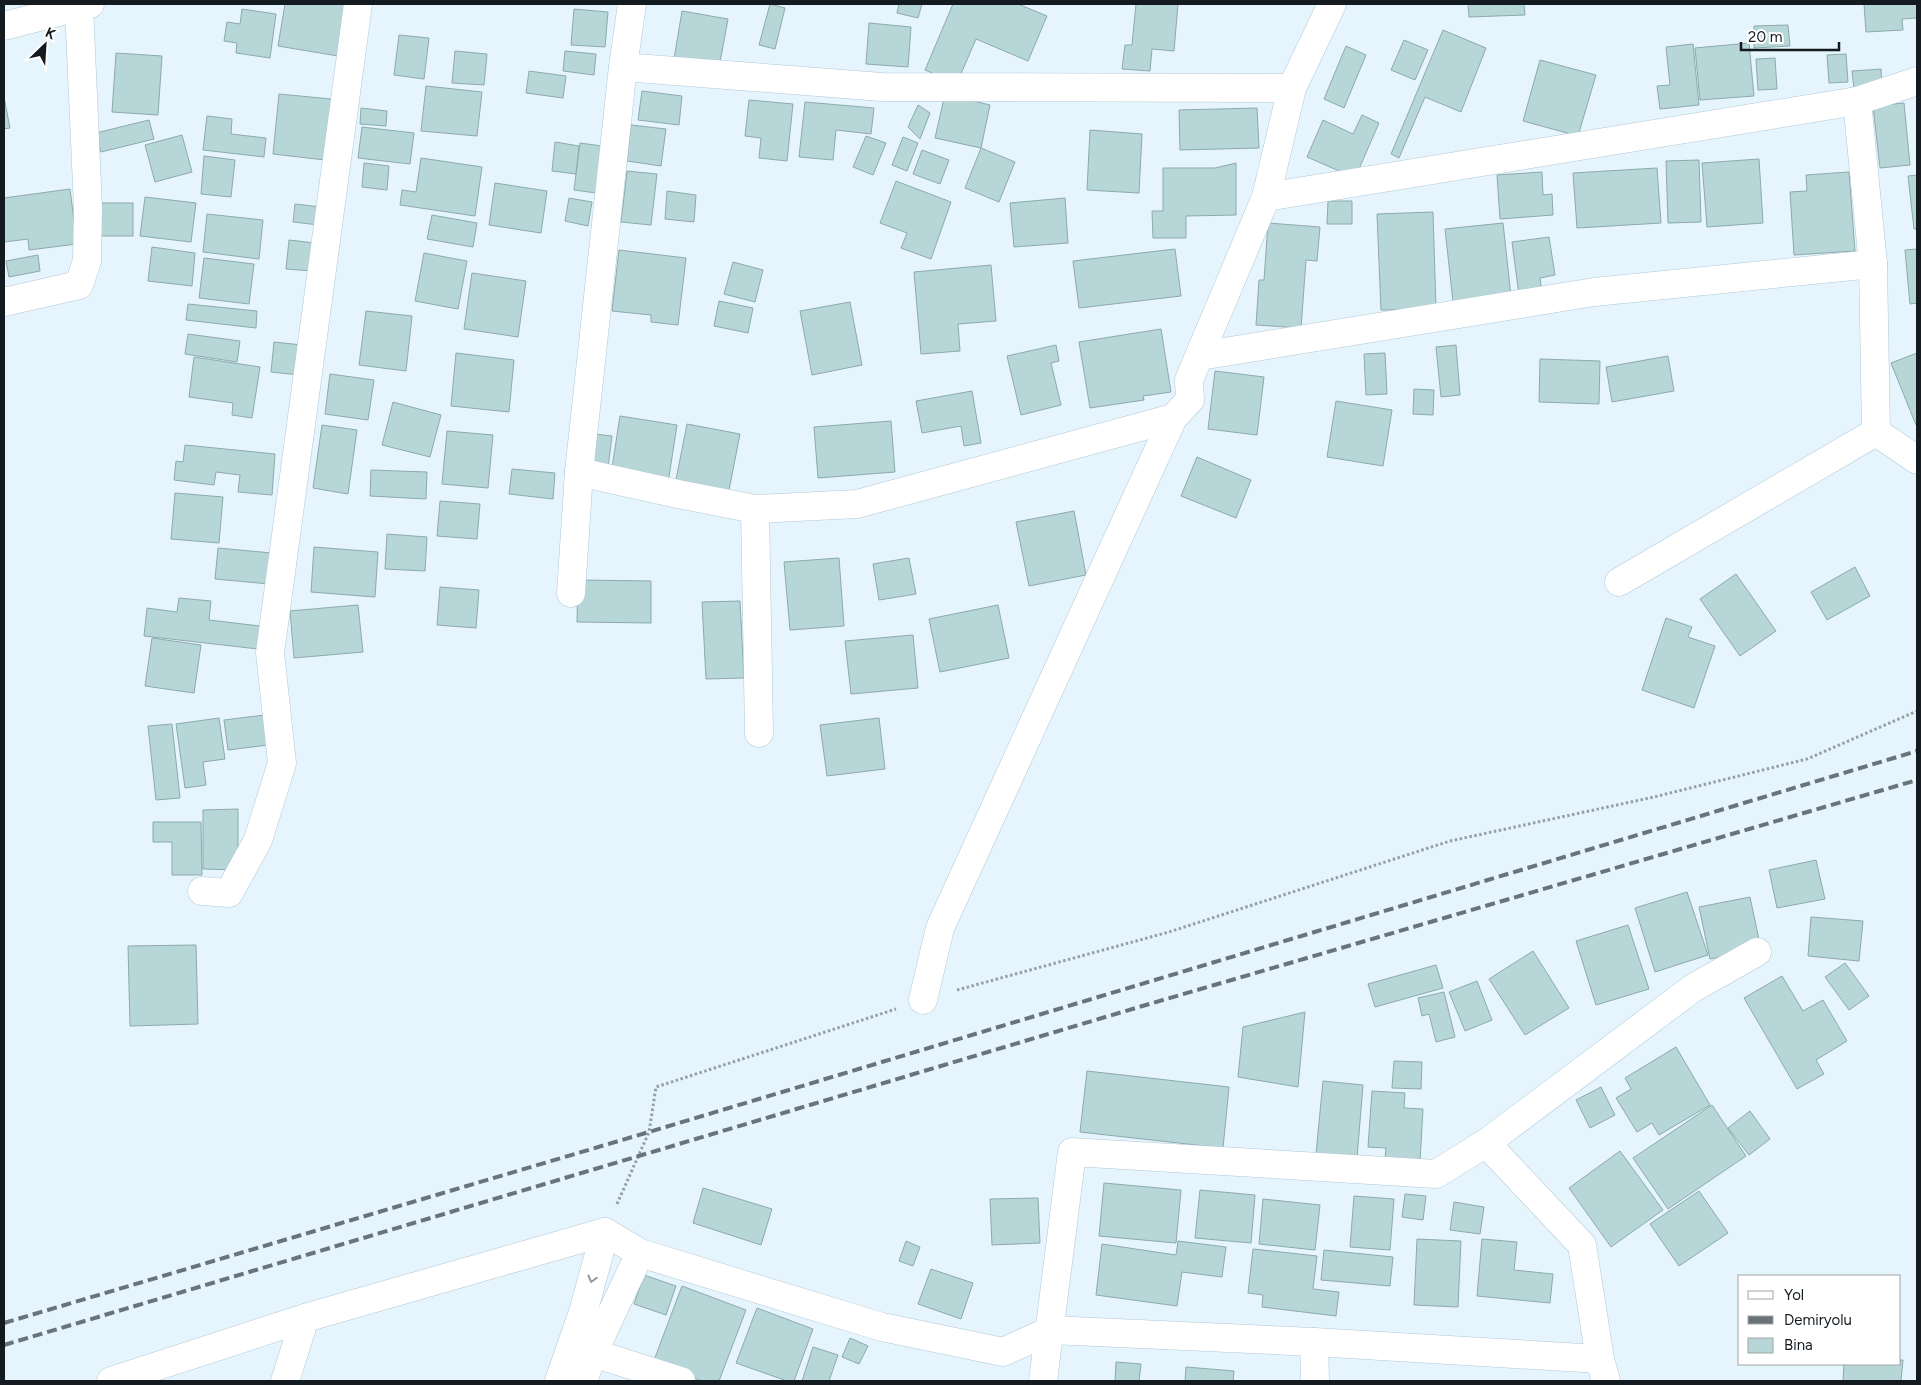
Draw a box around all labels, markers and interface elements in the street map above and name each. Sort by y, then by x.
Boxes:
north arrow [20,20,70,70]
scale bar [1741,20,1838,52]
text: K [42,24,59,44]
text: 20 m [1748,28,1782,46]
one-way arrow [588,1275,598,1283]
legend [1738,1275,1901,1365]
text: Yol [1784,1286,1804,1304]
text: Demiryolu [1784,1311,1852,1329]
text: Bina [1784,1336,1813,1354]

